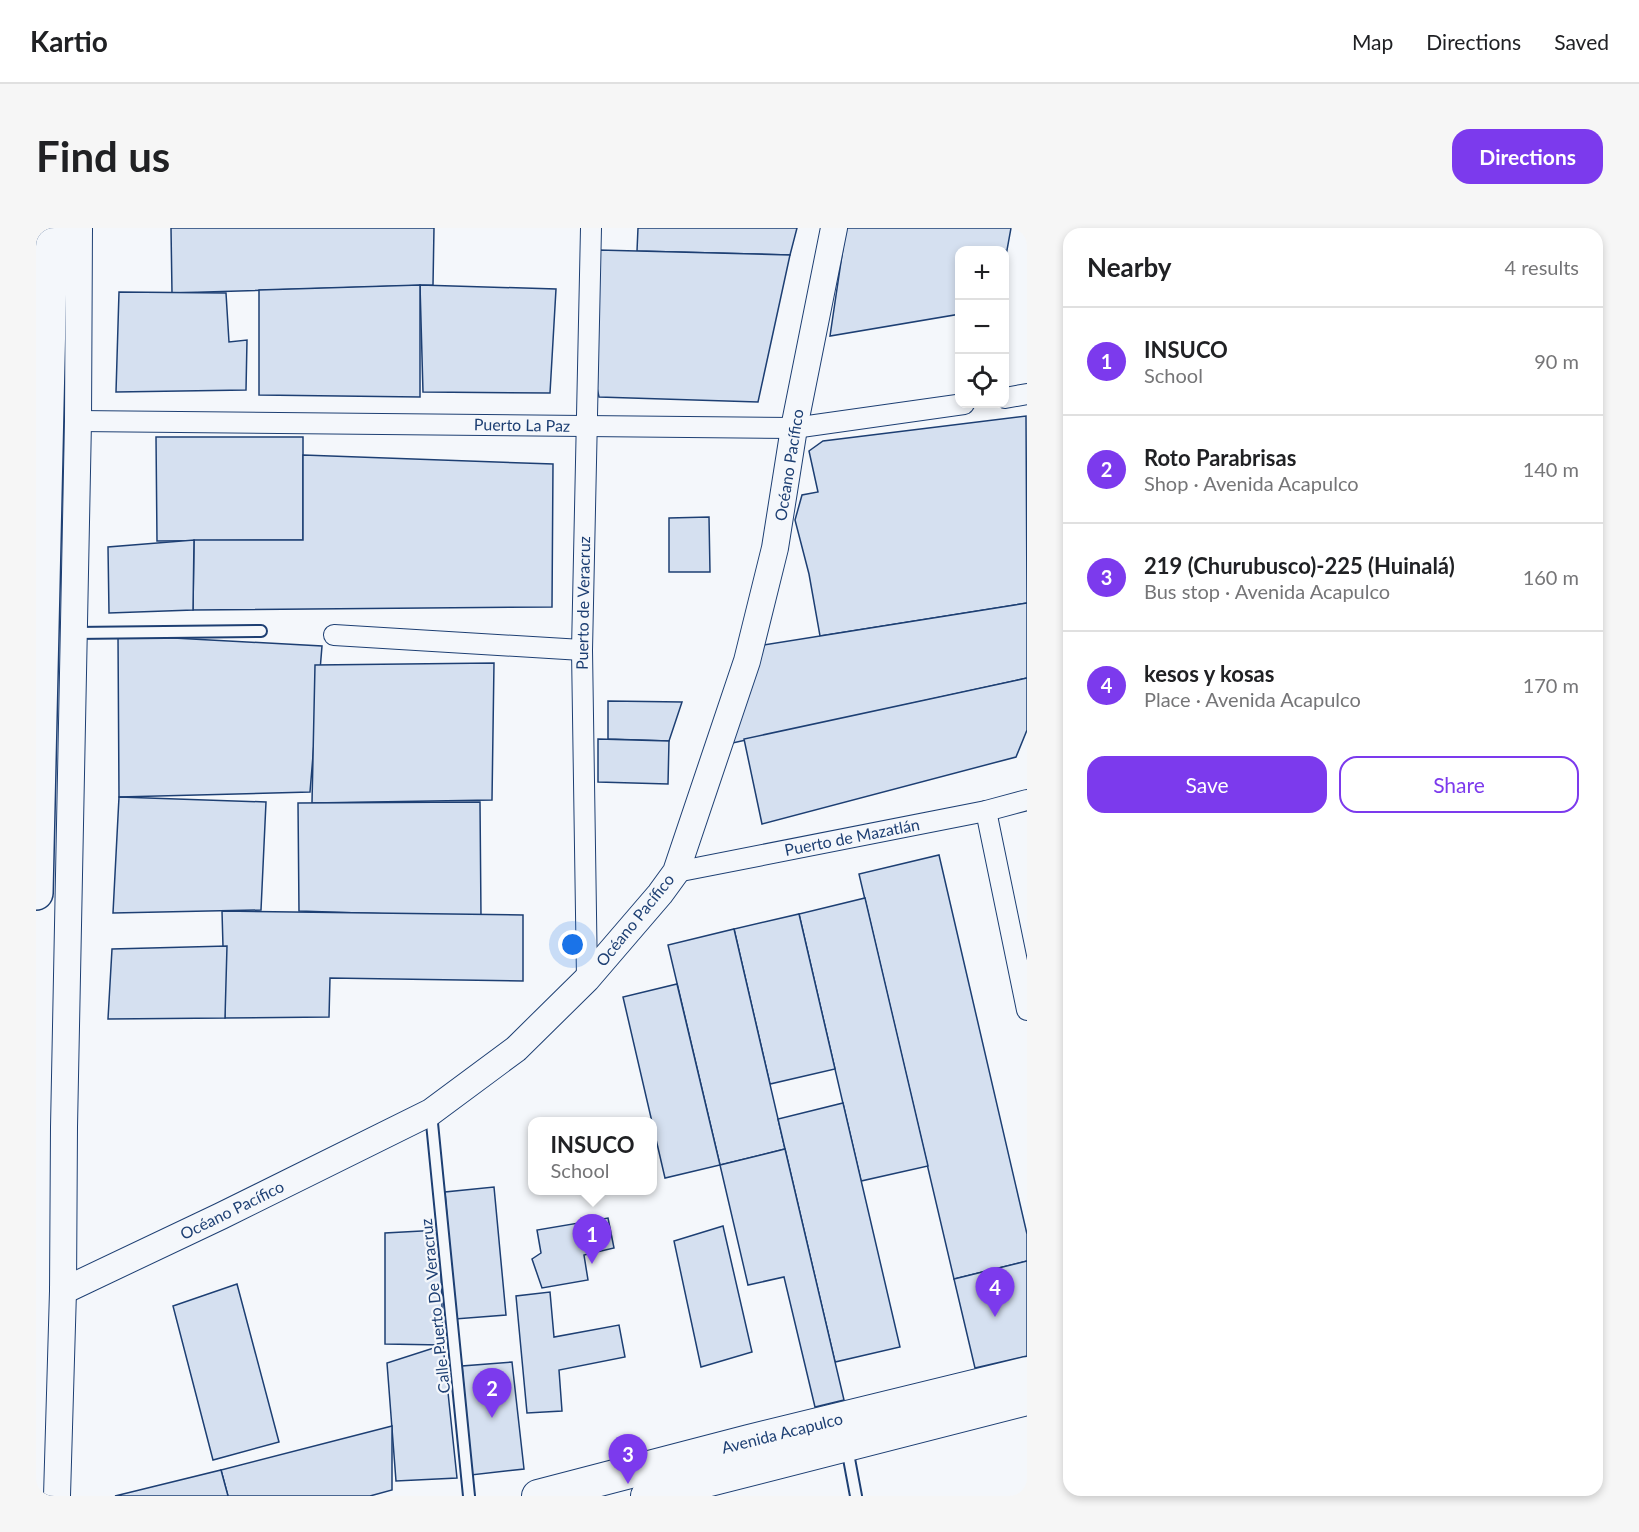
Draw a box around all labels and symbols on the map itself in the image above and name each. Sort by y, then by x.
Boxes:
street label: Océano Pacífico [770,408,807,522]
street label: Puerto La Paz [474,414,570,435]
street label: Puerto de Veracruz [572,536,593,670]
street label: Puerto de Mazatlán [783,814,921,859]
street label: Océano Pacífico [592,870,678,970]
your location [558,930,587,959]
street label: Océano Pacífico [177,1176,287,1243]
pin: 1 [572,1214,612,1264]
street label: Calle Puerto De Veracruz [416,1218,453,1394]
pin: 4 [976,1268,1014,1317]
pin: 2 [472,1368,512,1418]
street label: Avenida Acapulco [719,1408,845,1457]
pin: 3 [608,1434,648,1484]

